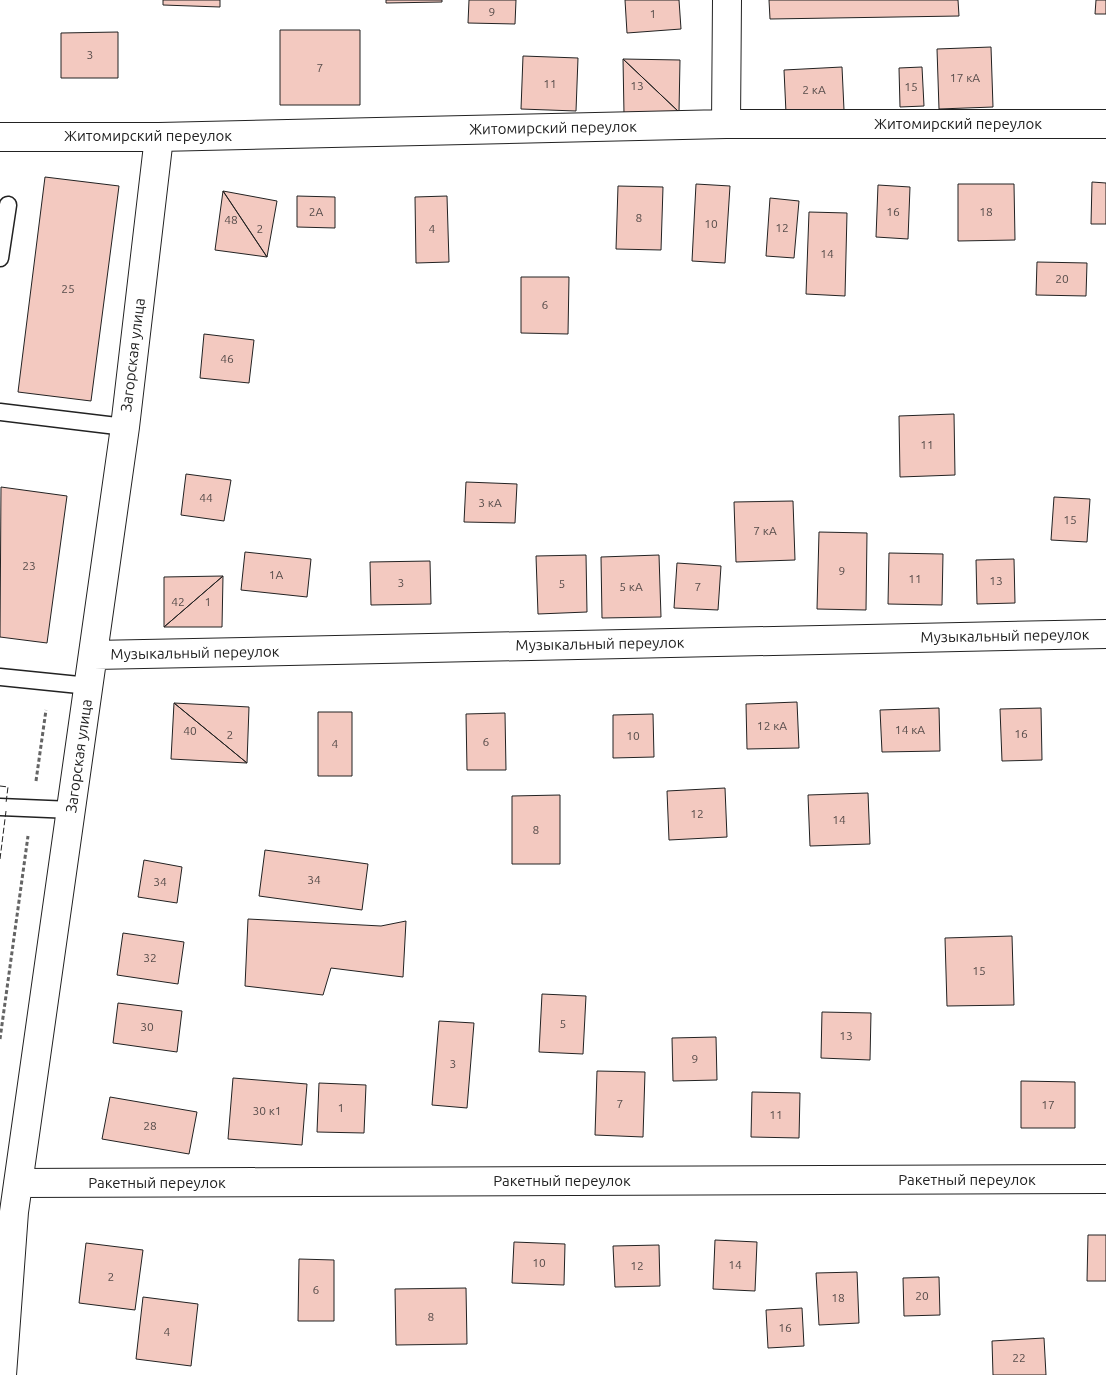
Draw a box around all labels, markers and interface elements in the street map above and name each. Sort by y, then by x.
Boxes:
house number: 9 [489,5,495,18]
house number: 1 [650,7,656,20]
house number: 3 [87,48,93,61]
house number: 7 [317,61,323,74]
house number: 17 кА [950,71,980,84]
house number: 11 [543,77,557,90]
house number: 13 [630,79,644,92]
house number: 15 [904,80,918,93]
house number: 2 кА [802,83,826,96]
street label: Житомирский переулок [874,115,1042,132]
street label: Житомирский переулок [469,118,637,137]
street label: Житомирский переулок [64,127,232,144]
house number: 2А [309,205,323,218]
house number: 16 [886,205,900,218]
house number: 18 [979,205,993,218]
house number: 8 [636,211,643,224]
house number: 48 [224,213,238,226]
house number: 10 [704,217,718,230]
house number: 12 [775,221,789,234]
house number: 2 [257,222,263,235]
house number: 4 [429,222,436,235]
house number: 14 [820,247,834,260]
house number: 20 [1055,272,1069,285]
house number: 25 [61,282,75,295]
street label: Загорская улица [117,297,148,413]
house number: 6 [542,298,549,311]
house number: 46 [220,352,234,365]
house number: 11 [920,438,934,451]
house number: 44 [199,491,213,504]
house number: 3 кА [478,496,502,509]
house number: 15 [1063,513,1077,526]
house number: 7 кА [753,524,777,537]
house number: 23 [22,559,36,572]
house number: 9 [839,564,845,577]
house number: 1А [269,568,283,581]
house number: 11 [908,572,922,585]
house number: 13 [989,574,1003,587]
house number: 3 [398,576,404,589]
house number: 5 [559,577,565,590]
house number: 5 кА [619,580,643,593]
house number: 7 [695,580,701,593]
house number: 42 [171,595,185,608]
house number: 1 [205,595,211,608]
street label: Музыкальный переулок [920,626,1090,645]
street label: Музыкальный переулок [515,634,685,653]
street label: Музыкальный переулок [110,643,280,662]
street label: Загорская улица [62,698,95,814]
house number: 12 кА [757,719,787,732]
house number: 14 кА [895,723,925,736]
house number: 40 [183,724,197,737]
house number: 16 [1014,727,1028,740]
house number: 2 [227,728,233,741]
house number: 10 [626,729,640,742]
house number: 6 [483,735,490,748]
house number: 4 [332,737,339,750]
house number: 12 [690,807,704,820]
house number: 14 [832,813,846,826]
house number: 8 [533,823,540,836]
house number: 34 [307,873,321,886]
house number: 34 [153,875,167,888]
house number: 32 [143,951,157,964]
house number: 15 [972,964,986,977]
house number: 5 [560,1017,566,1030]
house number: 30 [140,1020,154,1033]
house number: 13 [839,1029,853,1042]
house number: 9 [692,1052,698,1065]
house number: 3 [450,1057,456,1070]
house number: 7 [617,1097,623,1110]
house number: 17 [1041,1098,1055,1111]
house number: 1 [338,1101,344,1114]
house number: 30 к1 [252,1104,282,1117]
house number: 11 [769,1108,783,1121]
house number: 28 [143,1119,157,1132]
street label: Ракетный переулок [898,1171,1036,1188]
street label: Ракетный переулок [493,1172,631,1189]
street label: Ракетный переулок [88,1174,226,1191]
house number: 10 [532,1256,546,1269]
house number: 14 [728,1258,742,1271]
house number: 12 [630,1259,644,1272]
house number: 2 [108,1270,114,1283]
house number: 6 [313,1283,320,1296]
house number: 20 [915,1289,929,1302]
house number: 18 [831,1291,845,1304]
house number: 8 [428,1310,435,1323]
house number: 16 [778,1321,792,1334]
house number: 4 [164,1325,171,1338]
house number: 22 [1012,1351,1026,1364]

